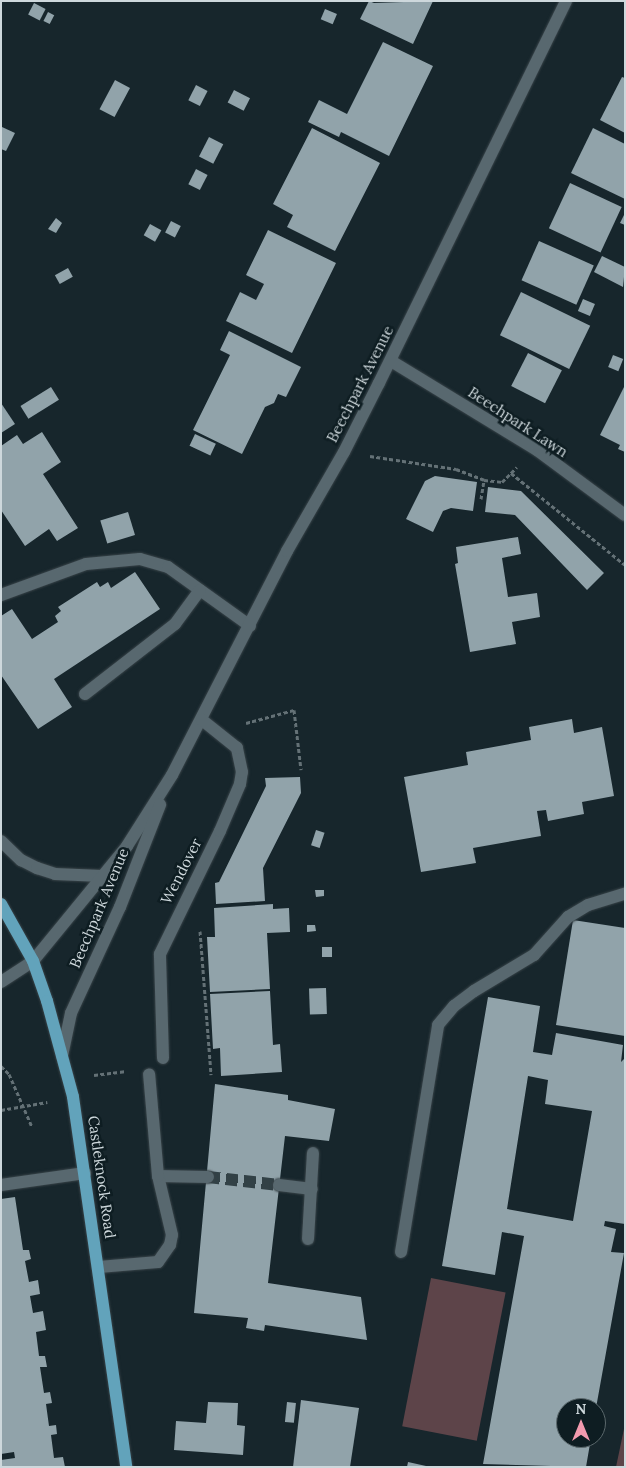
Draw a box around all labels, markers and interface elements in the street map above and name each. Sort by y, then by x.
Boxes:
street label: Beechpark Avenue [323,323,397,445]
street label: Beechpark Lawn [465,383,571,461]
street label: Wendover [157,835,205,907]
street label: Beechpark Avenue [66,845,132,971]
street label: Castleknock Road [84,1114,120,1240]
north arrow [556,1398,606,1448]
text: N [576,1400,586,1418]

